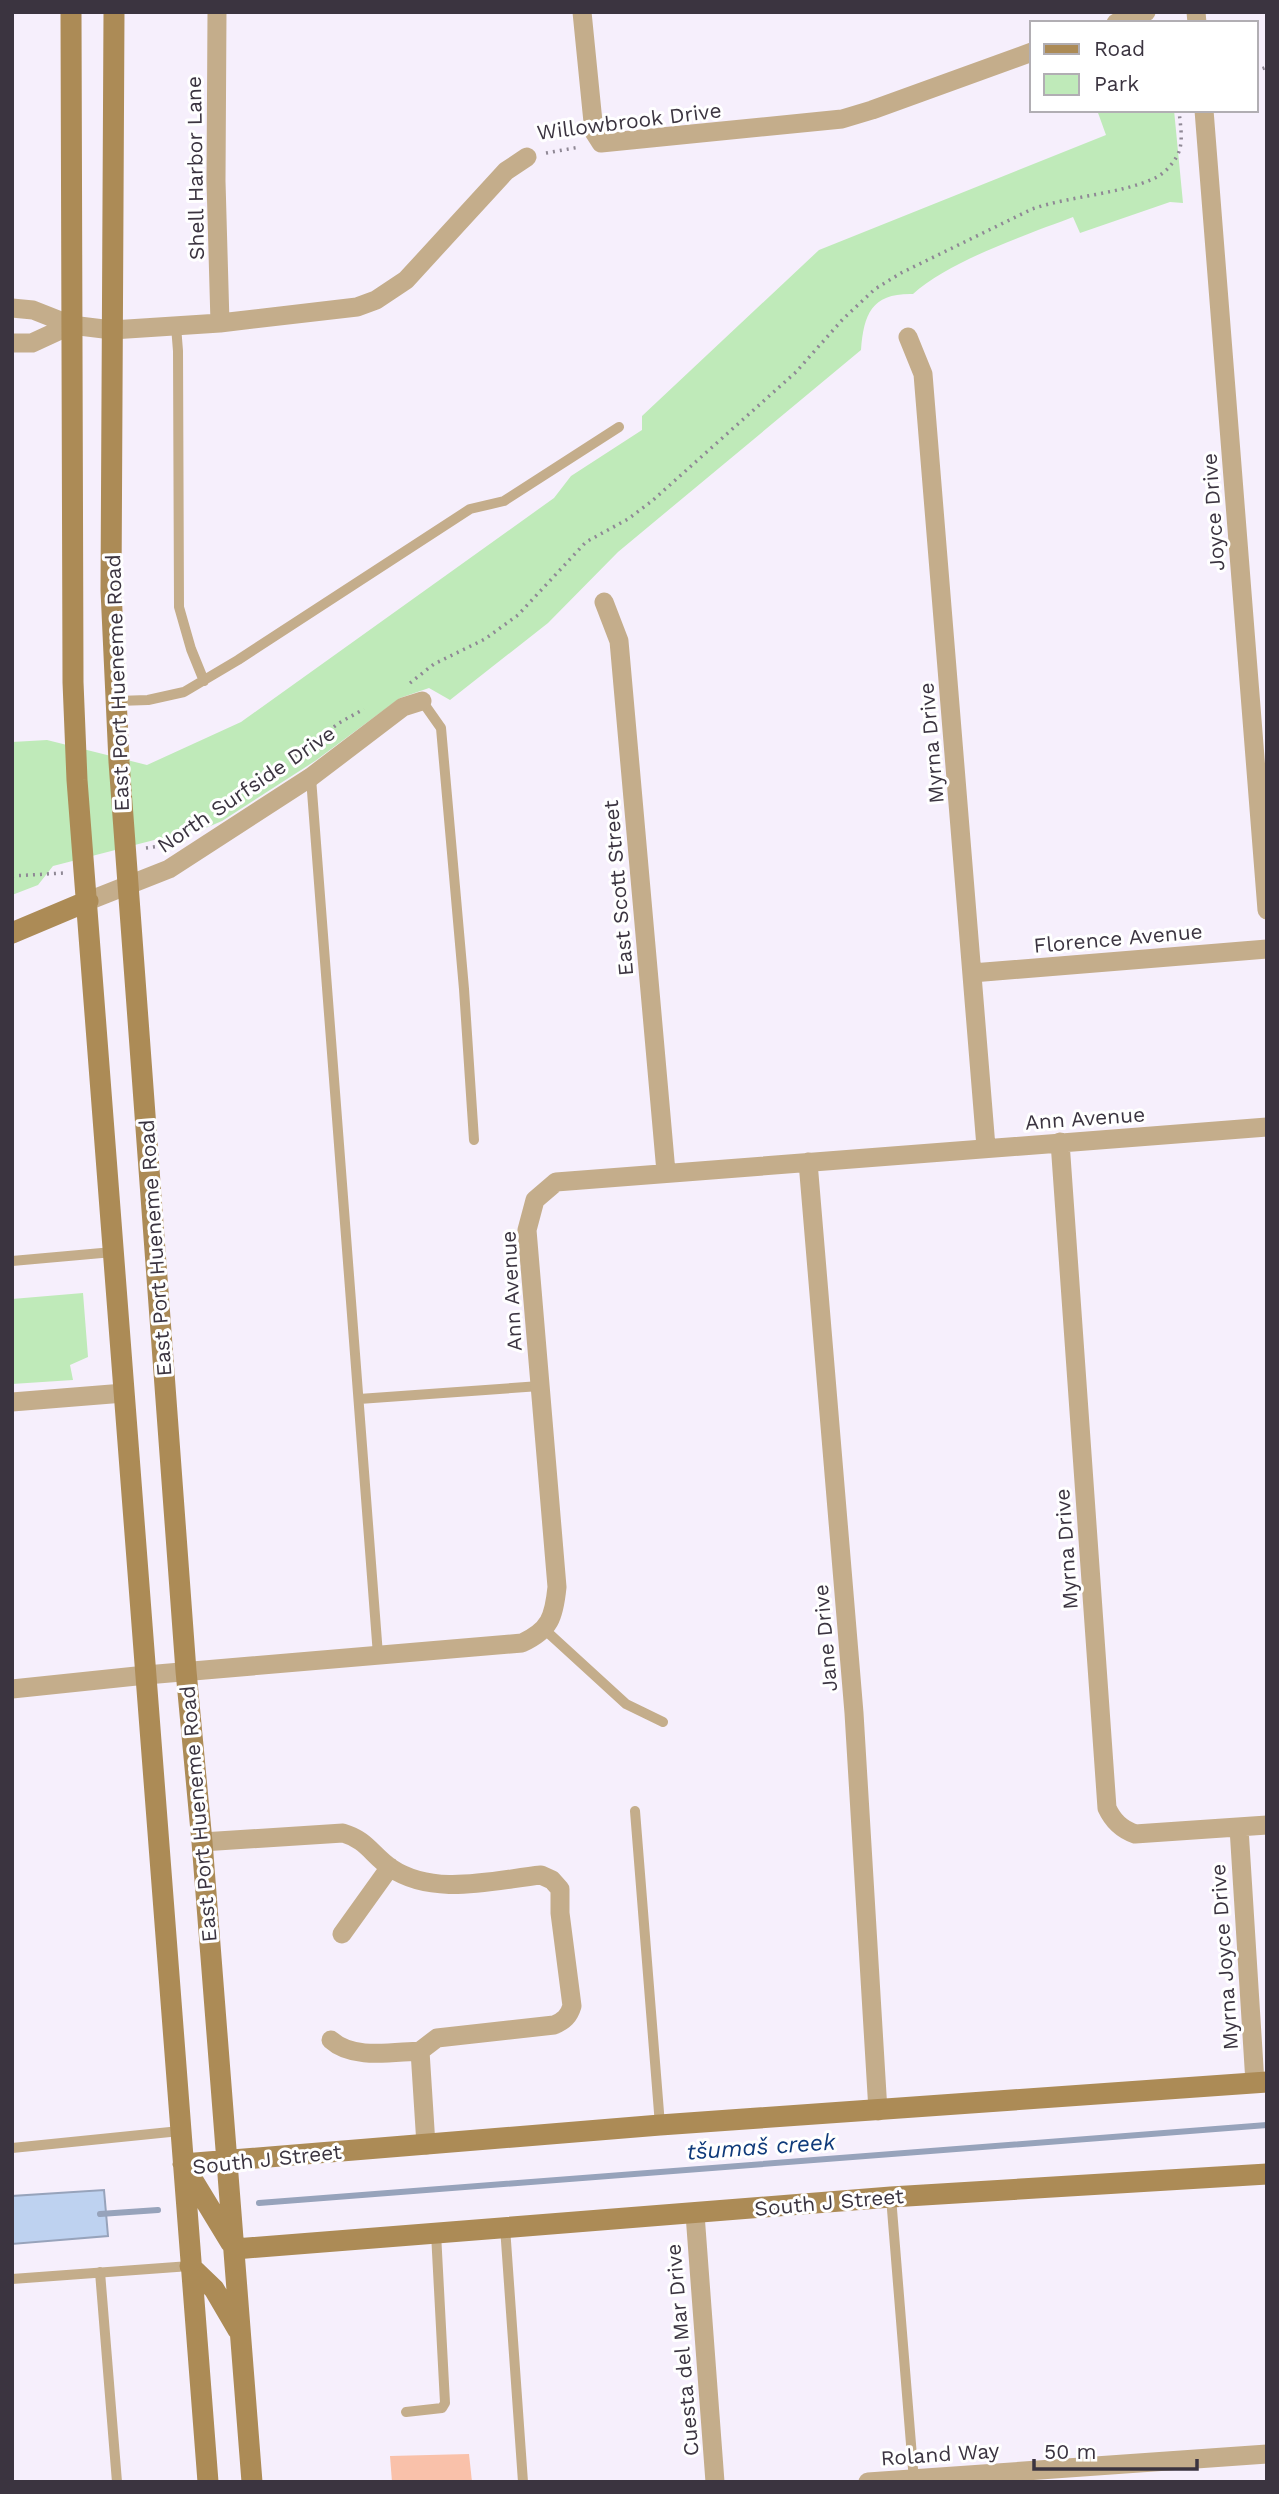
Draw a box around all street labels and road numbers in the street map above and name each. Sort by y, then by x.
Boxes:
street label: Shell Harbor Lane [181,76,209,260]
street label: Willowbrook Drive [535,97,723,145]
street label: Joyce Drive [1196,452,1230,572]
street label: East Port Hueneme Road [100,554,134,812]
street label: Myrna Drive [913,682,949,804]
street label: North Surfside Drive [152,720,340,858]
street label: East Scott Street [598,799,638,977]
street label: Florence Avenue [1032,918,1204,958]
street label: Ann Avenue [1024,1101,1146,1135]
street label: East Port Hueneme Road [134,1119,176,1377]
street label: Ann Avenue [495,1230,527,1352]
street label: Myrna Drive [1049,1488,1083,1610]
street label: Jane Drive [808,1583,842,1693]
street label: East Port Hueneme Road [174,1685,222,1943]
street label: Myrna Joyce Drive [1205,1863,1243,2051]
street label: South J Street [191,2139,343,2179]
street label: South J Street [753,2183,905,2221]
street label: Cuesta del Mar Drive [660,2243,704,2457]
street label: Roland Way [880,2437,1000,2471]

